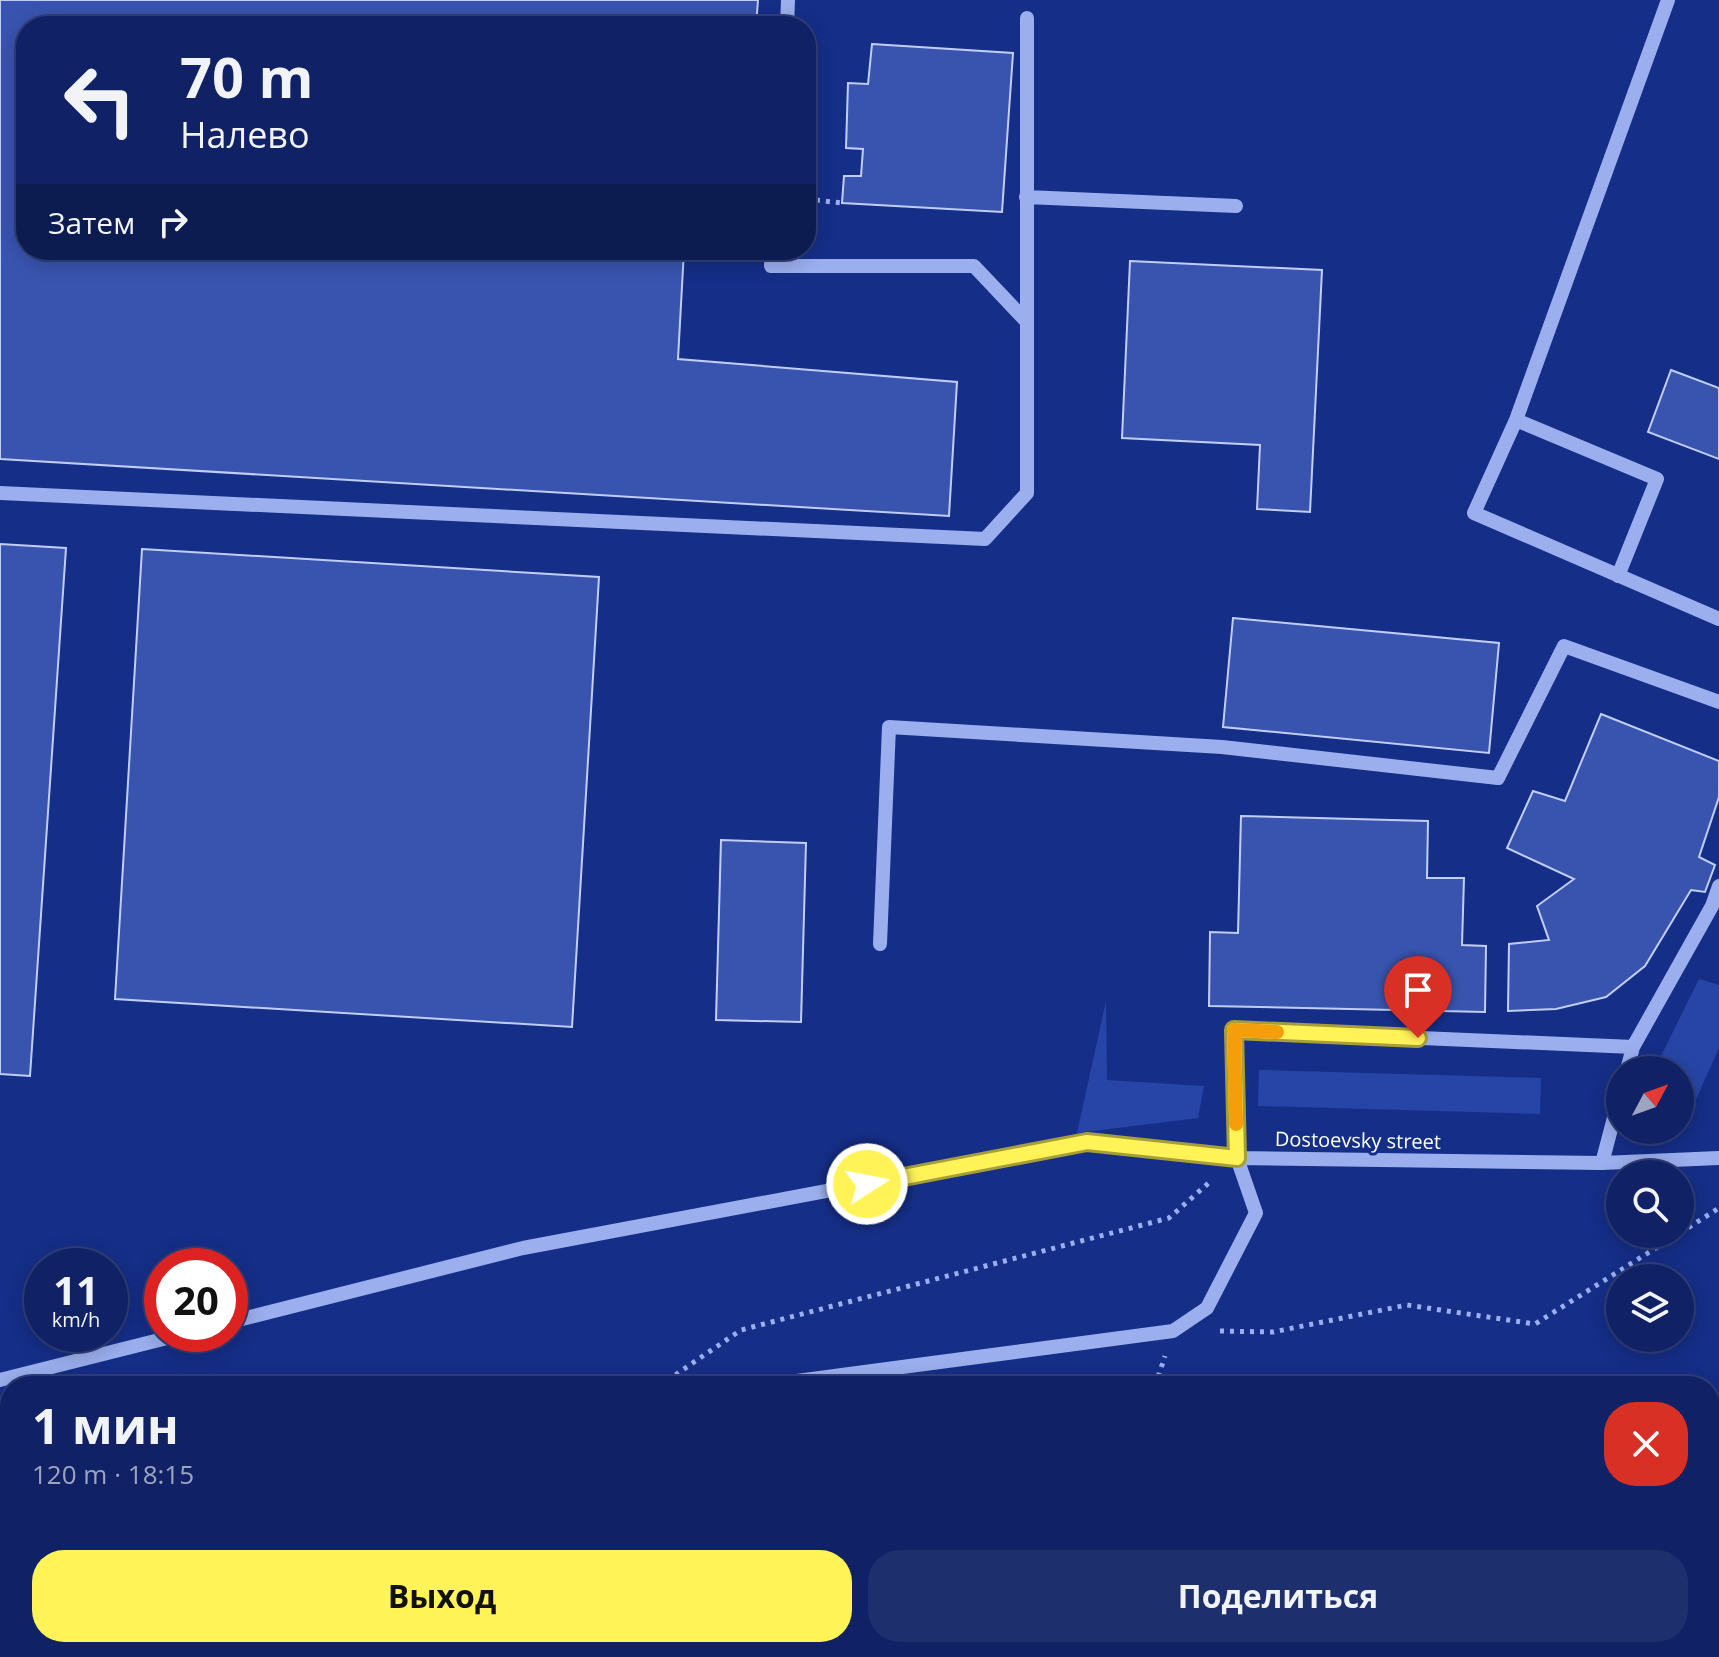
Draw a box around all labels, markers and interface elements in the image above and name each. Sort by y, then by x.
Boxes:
text: 70 m [180,38,314,114]
icon: left [48,48,152,152]
text: Налево [180,110,310,159]
icon: right [151,200,195,244]
text: Затем [48,202,135,243]
pin [1384,956,1452,1038]
icon: arrive [1396,968,1440,1012]
north arrow [1606,1056,1694,1144]
map controls [1606,1056,1694,1352]
street label: Dostoevsky street [1275,1125,1441,1155]
position arrow [825,1142,909,1226]
button: search [1606,1160,1694,1248]
speed limit sign: 20 [144,1248,248,1352]
text: 11 [53,1262,99,1317]
button: layers [1606,1264,1694,1352]
text: km/h [52,1306,100,1333]
text: 1 мин [32,1393,179,1458]
button: close [1604,1402,1688,1486]
text: 120 m · 18:15 [32,1456,194,1492]
button: Выход [32,1550,852,1642]
button: Поделиться [868,1550,1688,1642]

